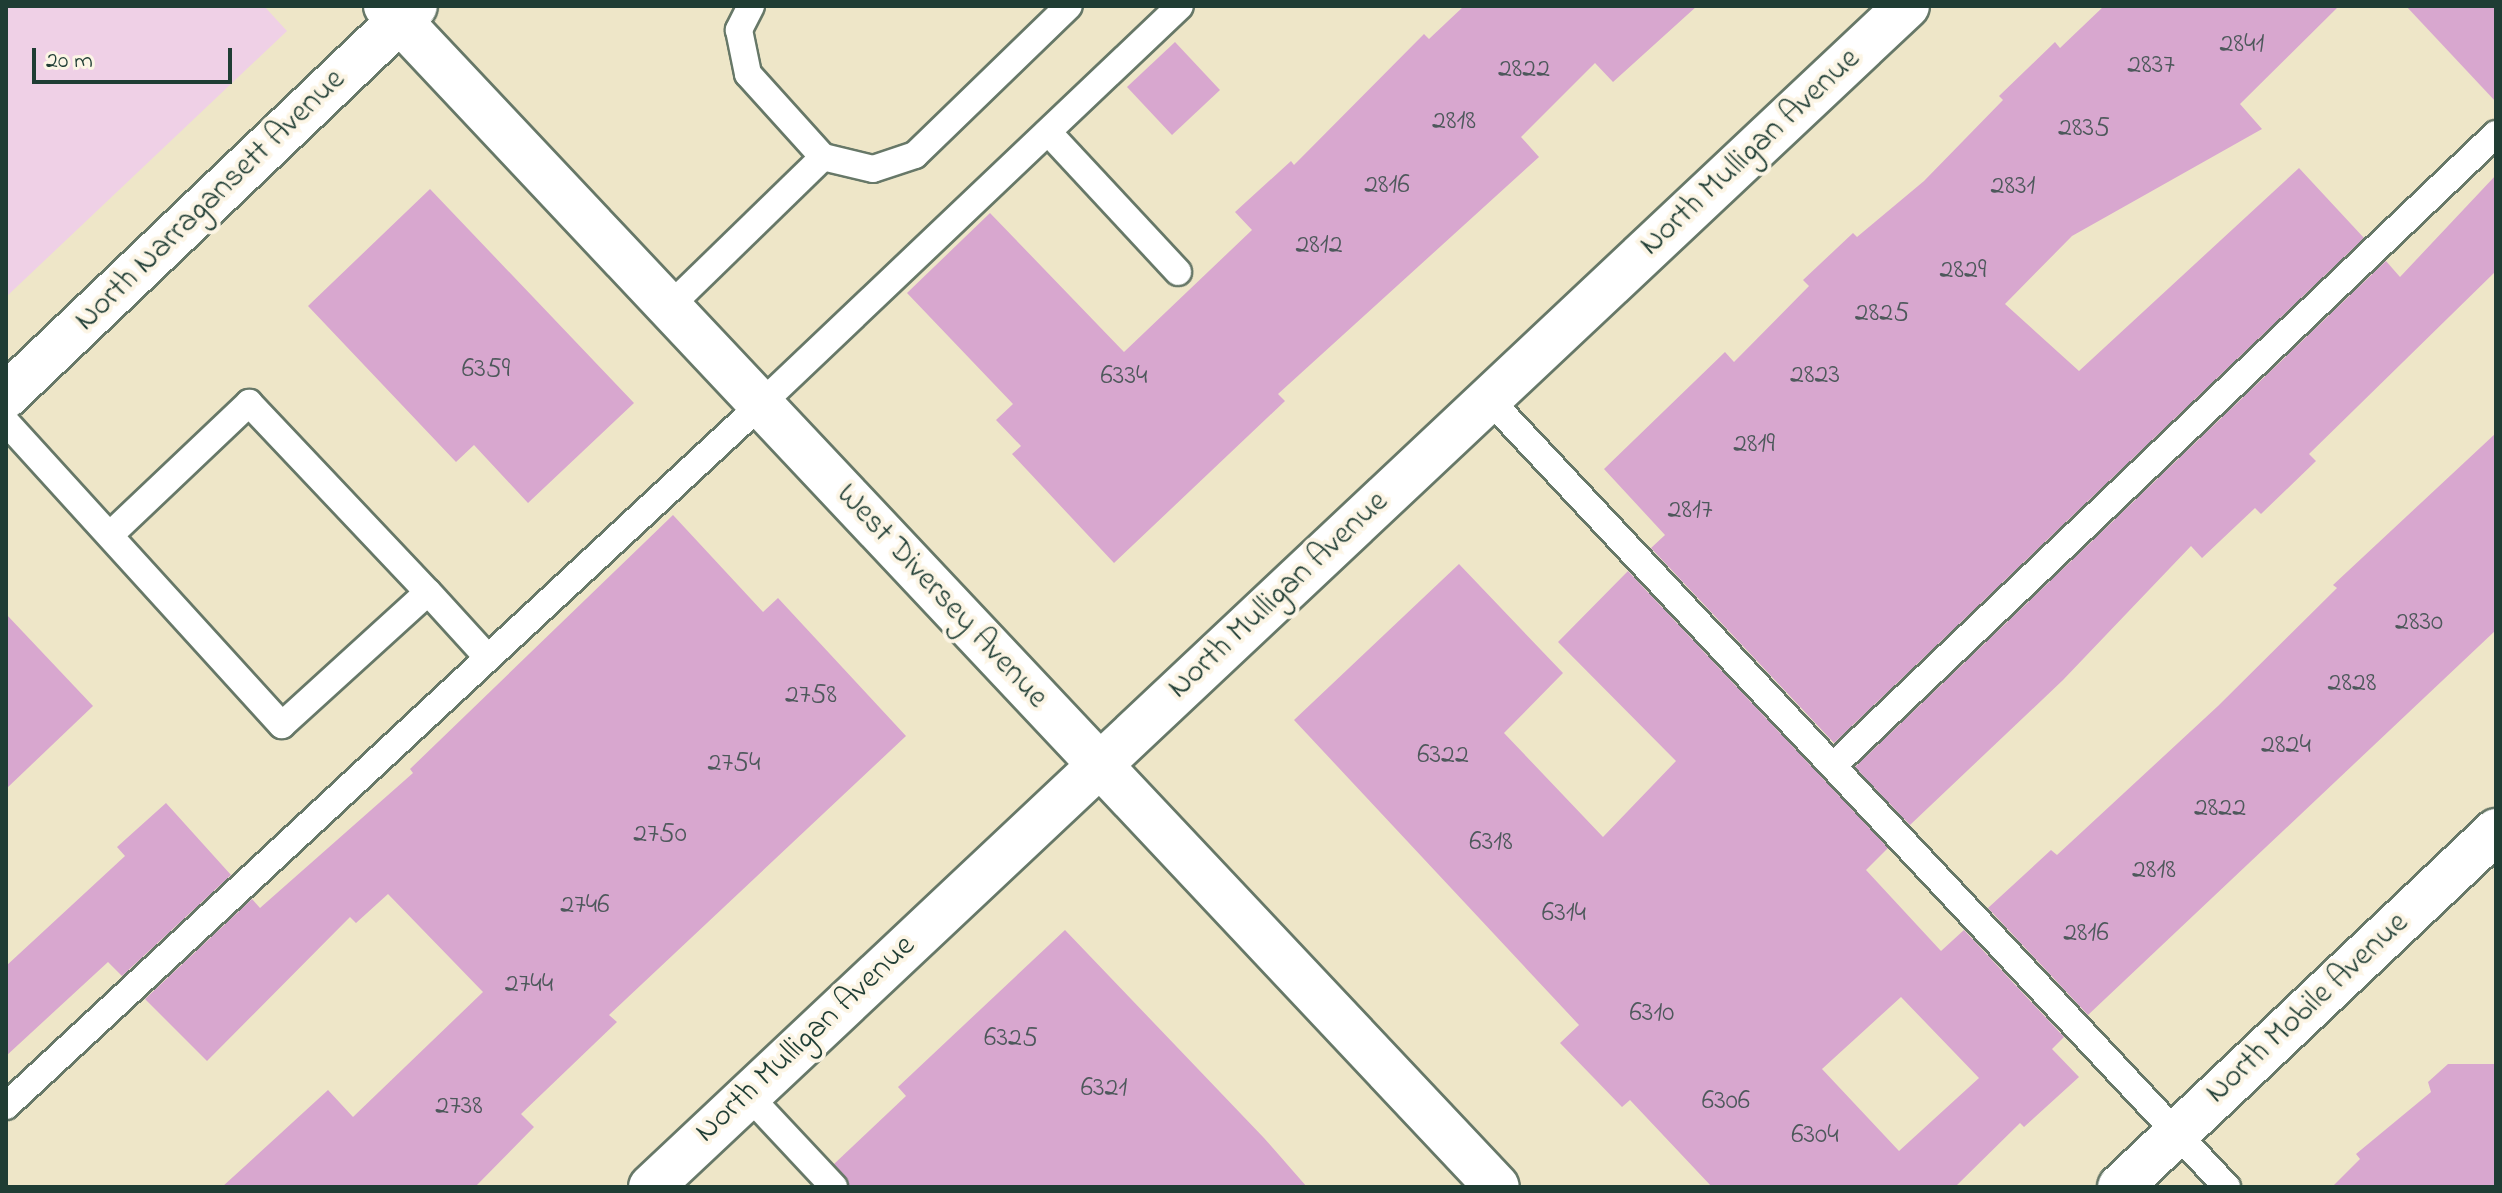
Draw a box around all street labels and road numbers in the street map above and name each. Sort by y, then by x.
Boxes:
street label: North Mulligan Avenue [1633,41,1869,265]
street label: North Narragansett Avenue [68,62,354,340]
street label: West Diversey Avenue [827,477,1055,717]
street label: North Mulligan Avenue [1161,484,1397,708]
street label: North Mobile Avenue [2199,905,2417,1113]
street label: North Mulligan Avenue [688,928,924,1152]

